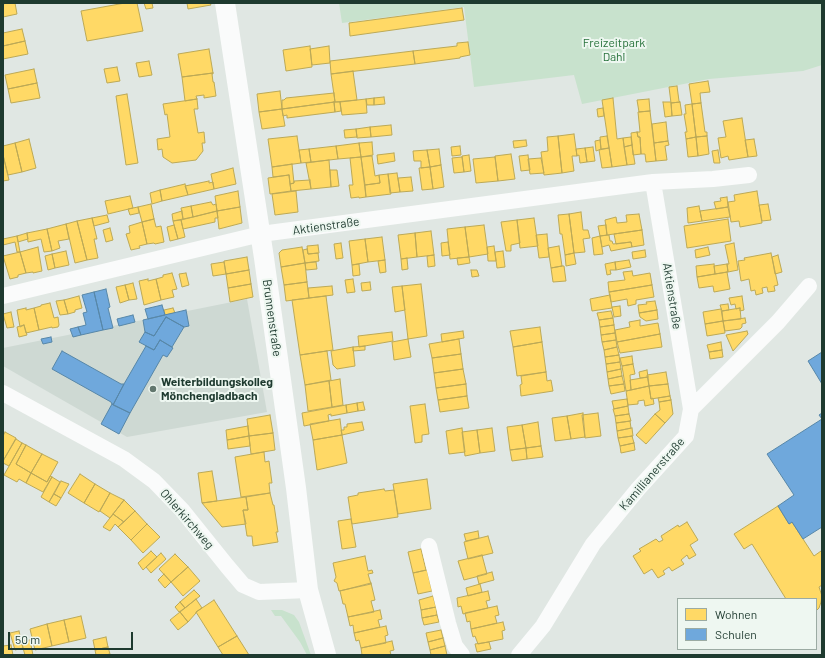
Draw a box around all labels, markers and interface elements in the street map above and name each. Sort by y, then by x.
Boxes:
park label: Freizeitpark Dahl [583,36,645,64]
street label: Aktienstraße [292,214,360,238]
street label: Aktienstraße [660,262,684,330]
street label: Brunnenstraße [259,279,285,357]
place label: Weiterbildungskolleg Mönchengladbach [161,375,273,403]
marker: Weiterbildungskolleg Mönchengladbach [148,384,158,394]
street label: Kamillianerstraße [616,435,688,513]
street label: Ohlerkirchweg [157,486,217,552]
legend [677,598,817,650]
text: Wohnen [715,607,757,621]
scale bar [10,624,135,650]
text: Schulen [715,627,757,641]
text: 50 m [15,632,40,646]

